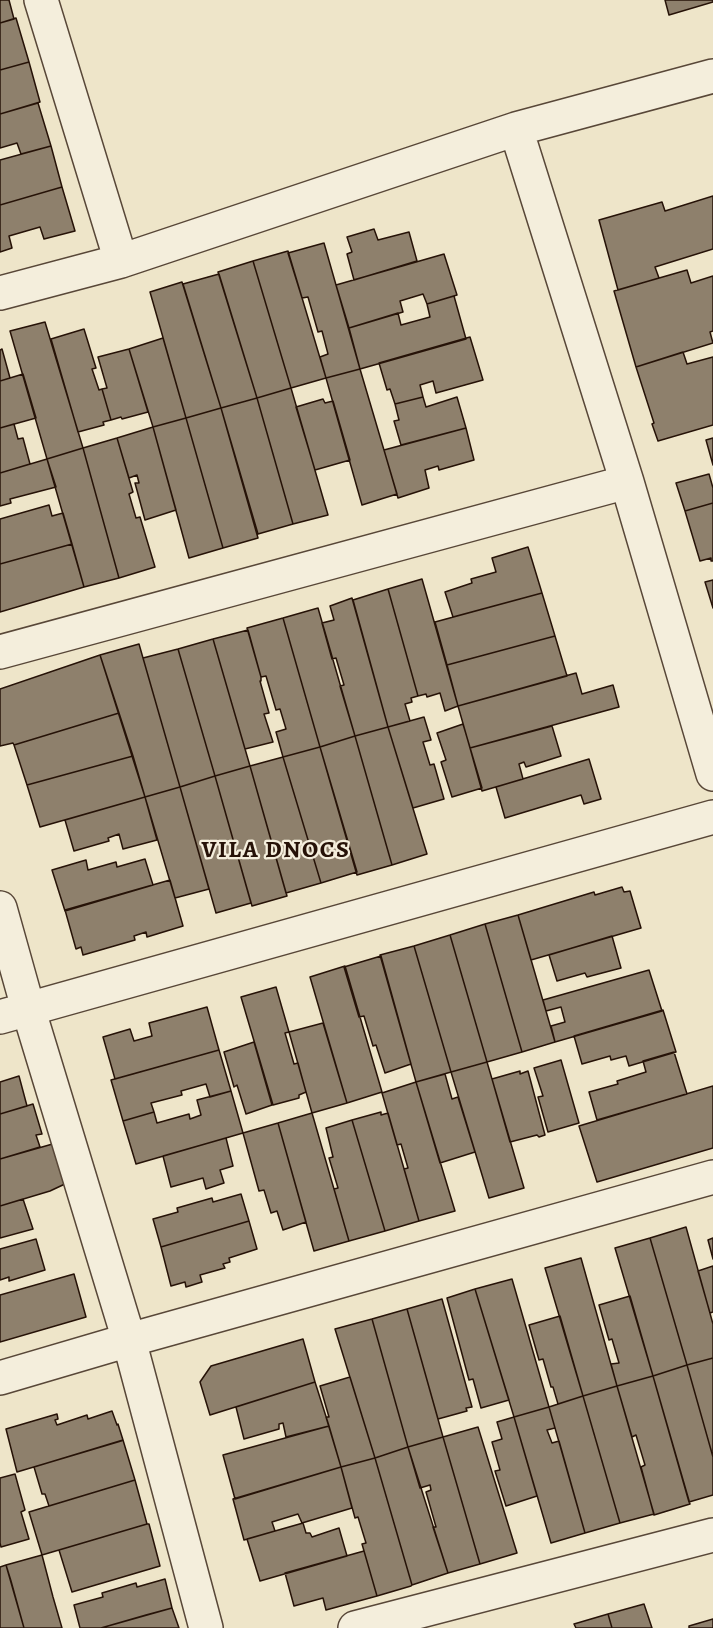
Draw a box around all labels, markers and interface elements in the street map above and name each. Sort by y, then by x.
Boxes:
district label: VILA DNOCS [201,837,351,865]

